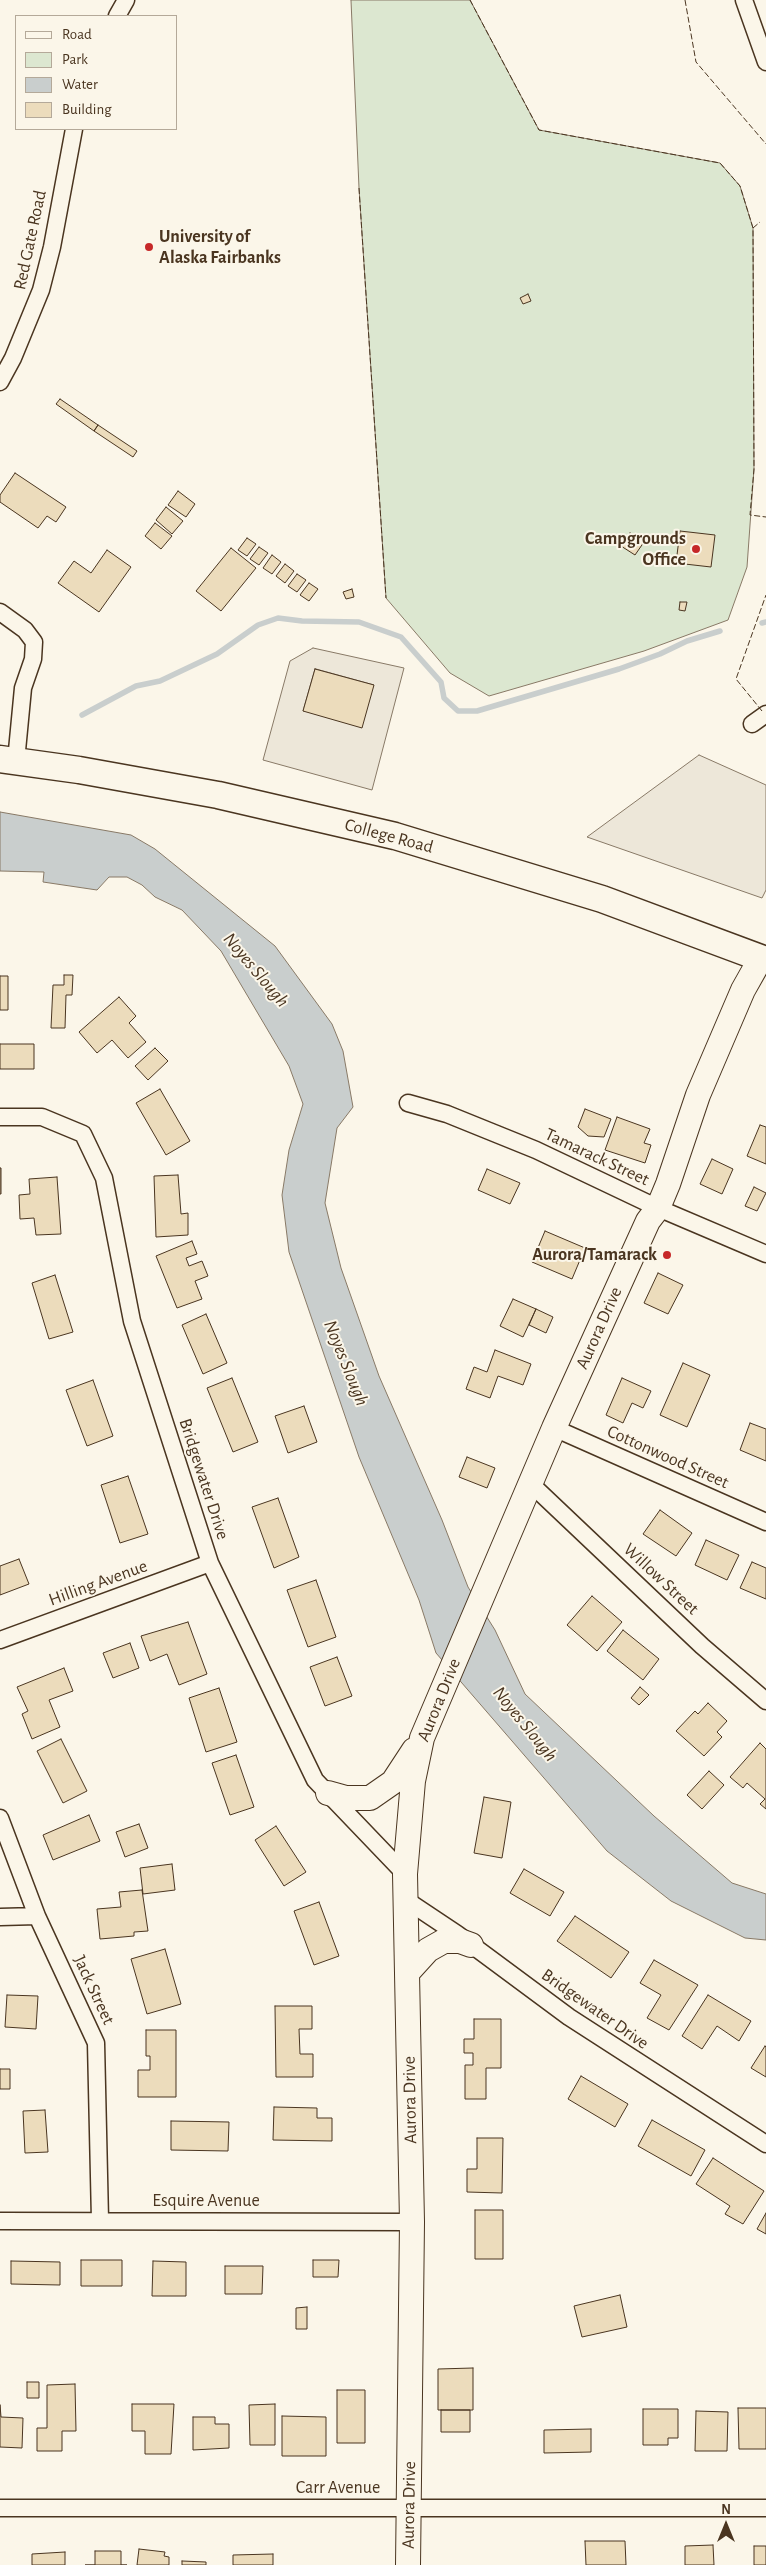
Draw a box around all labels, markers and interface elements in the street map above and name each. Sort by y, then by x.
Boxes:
legend [15,15,178,130]
text: Road [62,27,92,42]
text: Park [62,52,88,67]
text: Water [62,77,98,92]
text: Building [62,102,112,117]
street label: Red Gate Road [9,188,51,292]
place label: University of Alaska Fairbanks [159,226,281,268]
marker: University of Alaska Fairbanks [143,241,155,253]
place label: Campgrounds Office [585,528,686,570]
marker: Campgrounds Office [690,543,702,555]
street label: College Road [342,814,436,858]
water label: Noyes Slough [218,928,294,1012]
street label: Tamarack Street [541,1123,653,1191]
place label: Aurora/Tamarack [532,1244,657,1266]
marker: Aurora/Tamarack [661,1249,673,1261]
street label: Aurora Drive [571,1283,627,1373]
water label: Noyes Slough [319,1317,373,1409]
street label: Bridgewater Drive [174,1416,234,1542]
street label: Cottonwood Street [604,1421,732,1493]
street label: Willow Street [619,1539,703,1619]
street label: Hilling Avenue [46,1555,150,1611]
street label: Aurora Drive [413,1655,465,1745]
water label: Noyes Slough [488,1682,562,1766]
street label: Jack Street [69,1952,119,2028]
street label: Bridgewater Drive [537,1964,653,2054]
street label: Aurora Drive [398,2056,422,2144]
street label: Esquire Avenue [152,2190,260,2212]
street label: Aurora Drive [397,2461,421,2549]
street label: Carr Avenue [296,2477,380,2499]
north arrow [701,2500,751,2550]
text: N [721,2503,731,2517]

